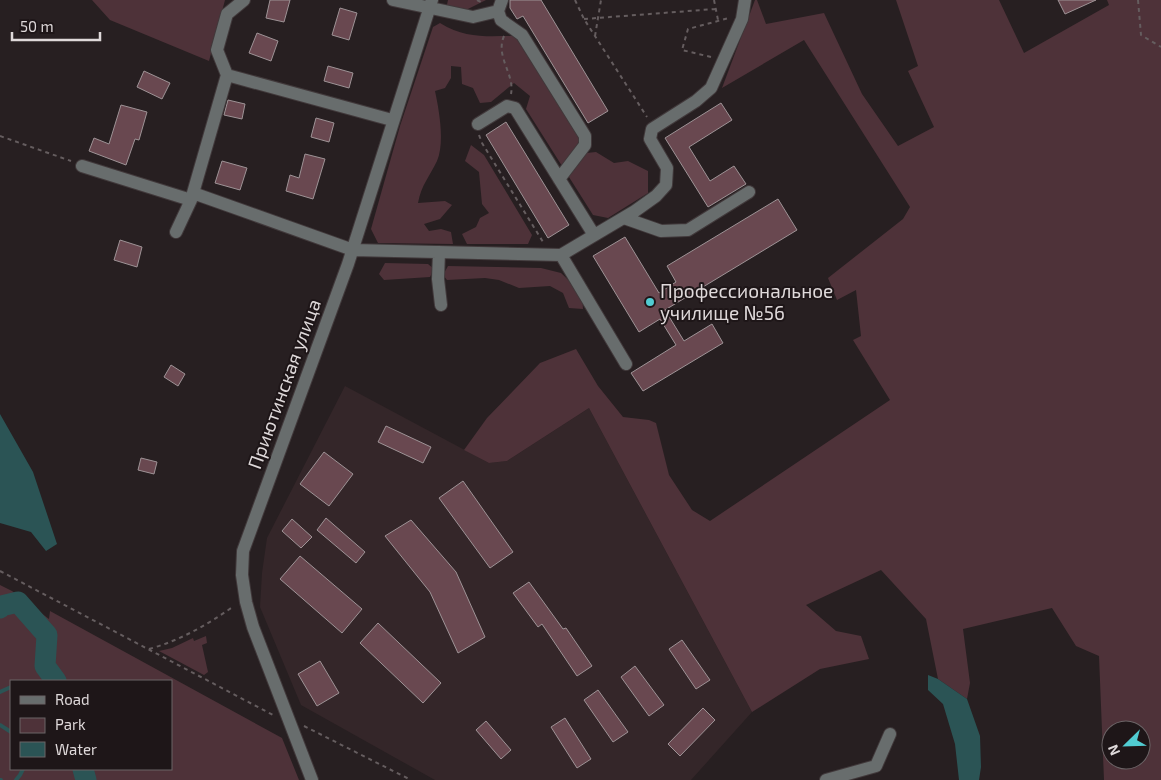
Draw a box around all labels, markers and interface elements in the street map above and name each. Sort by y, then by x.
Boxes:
scale bar [12,10,100,42]
text: 50 m [20,17,54,35]
place label: Профессиональное училище №56 [660,279,833,325]
street label: Приютинская улица [242,296,326,472]
marker: Профессиональное училище №56 [644,296,656,308]
legend [10,680,172,770]
text: Road [55,690,90,708]
text: Park [55,715,86,733]
north arrow [1101,720,1151,770]
text: Water [55,740,97,758]
text: N [1104,742,1123,758]

